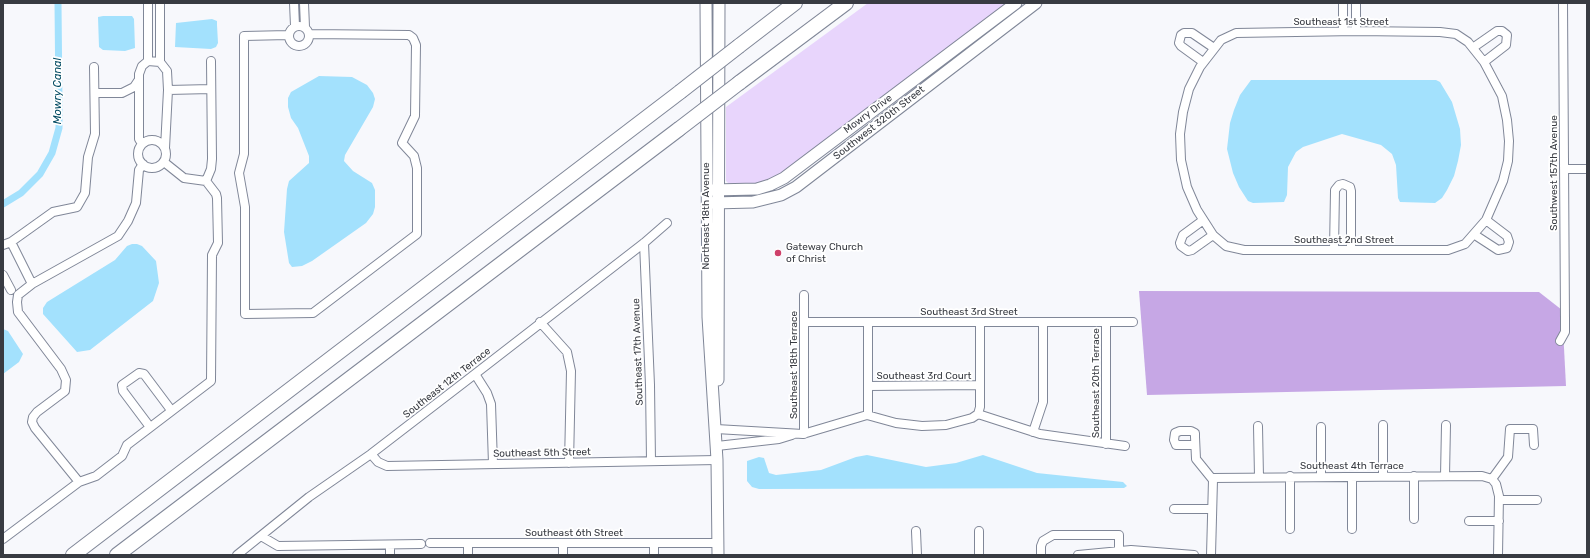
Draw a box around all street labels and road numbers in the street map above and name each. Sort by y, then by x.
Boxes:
street label: Southeast 1st Street [1293,16,1389,28]
street label: Southwest 320th Street [831,84,927,162]
street label: Mowry Drive [841,92,895,136]
street label: Southwest 157th Avenue [1548,115,1560,231]
street label: Northeast 18th Avenue [700,162,712,270]
street label: Southeast 2nd Street [1294,234,1394,246]
street label: Southeast 17th Avenue [630,298,646,406]
street label: Southeast 3rd Street [920,306,1018,318]
street label: Southeast 18th Terrace [788,311,800,419]
street label: Southeast 20th Terrace [1090,328,1102,438]
street label: Southeast 12th Terrace [401,345,493,421]
street label: Southeast 3rd Court [877,370,971,382]
street label: Southeast 5th Street [493,446,591,460]
street label: Southeast 4th Terrace [1300,460,1404,472]
street label: Southeast 6th Street [525,527,623,539]

